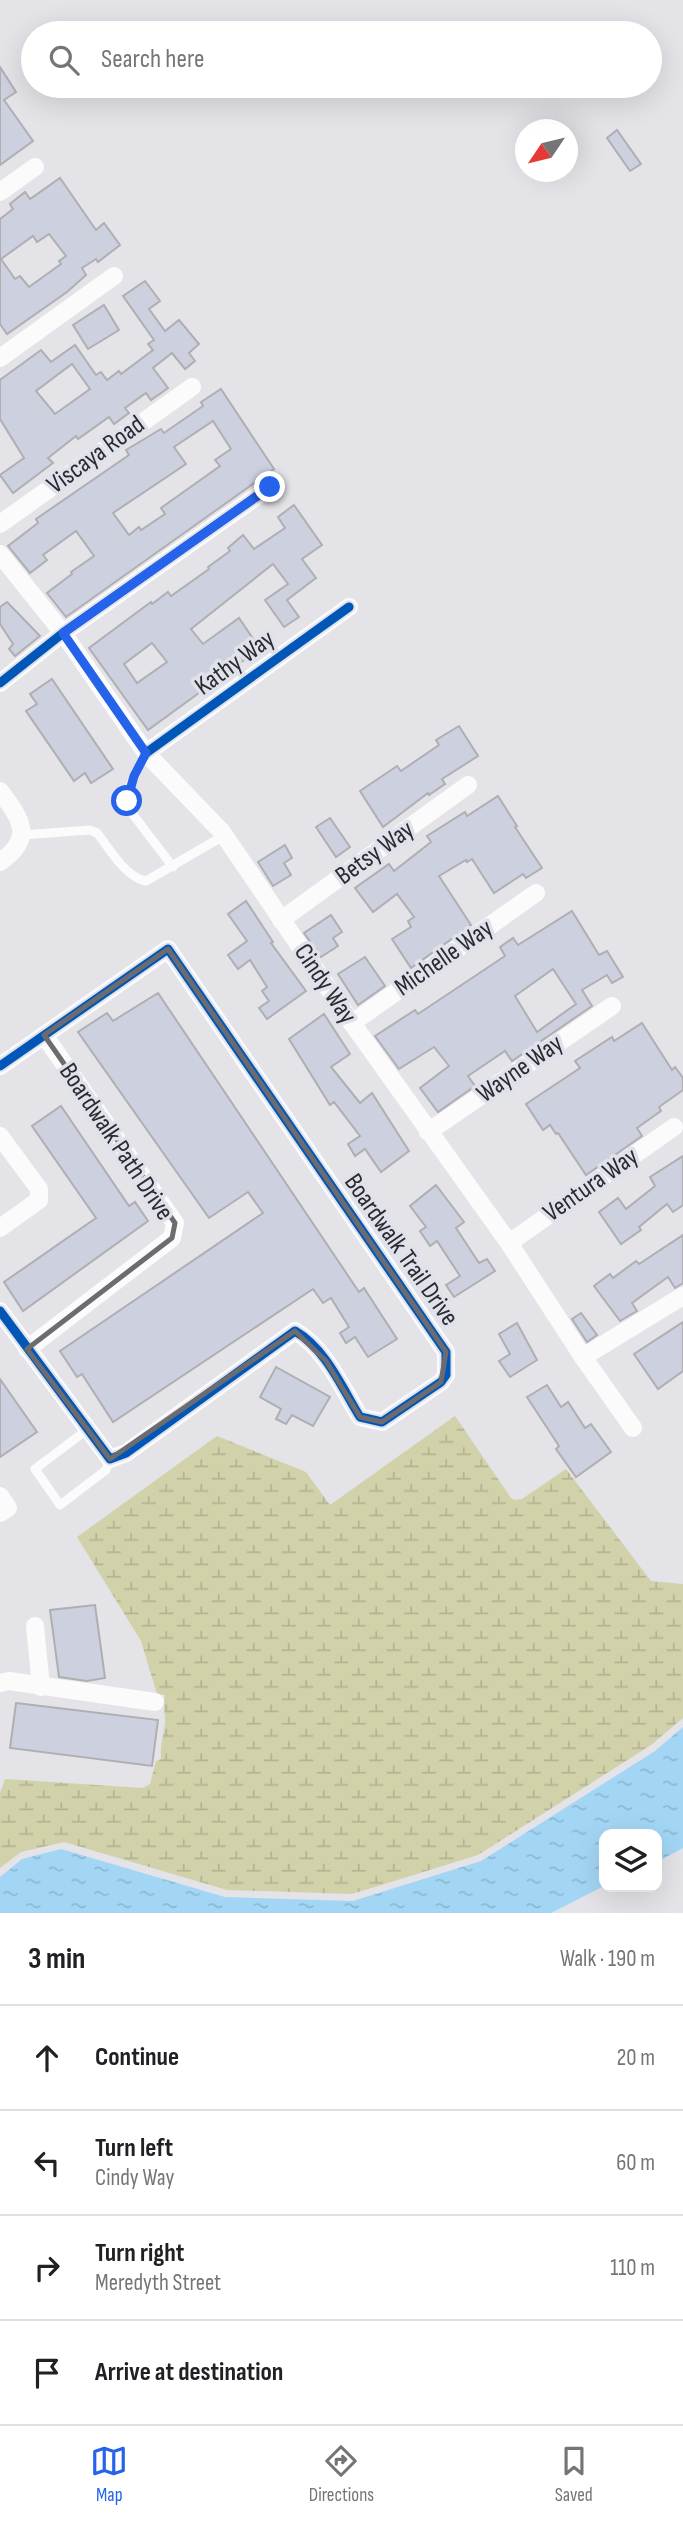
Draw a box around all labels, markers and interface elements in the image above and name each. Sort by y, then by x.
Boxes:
search box [21,21,662,98]
icon: search [45,41,83,79]
text: Search here [101,44,204,75]
north arrow [515,119,578,182]
street label: Viscaya Road [41,409,151,501]
route end [254,471,285,502]
street label: Kathy Way [189,624,281,702]
route start [111,785,142,816]
street label: Betsy Way [330,814,420,892]
street label: Michelle Way [389,913,499,1003]
street label: Cindy Way [287,938,363,1030]
street label: Wayne Way [471,1028,569,1110]
street label: Boardwalk Path Drive [52,1058,180,1226]
street label: Ventura Way [538,1141,644,1229]
street label: Boardwalk Trail Drive [337,1168,465,1332]
map controls [599,1829,662,1892]
button: layers [599,1829,662,1892]
text: 3 min [28,1941,85,1977]
text: Walk · 190 m [560,1945,655,1973]
icon: ahead [28,2039,66,2077]
text: Continue [95,2042,179,2073]
text: 20 m [617,2044,655,2072]
text: Turn left [95,2133,173,2164]
icon: left [28,2144,66,2182]
text: 60 m [616,2149,655,2177]
text: Cindy Way [95,2164,174,2192]
text: Turn right [95,2238,184,2269]
icon: right [28,2249,66,2287]
text: 110 m [610,2254,655,2282]
text: Meredyth Street [95,2269,221,2297]
icon: arrive [28,2354,66,2392]
text: Arrive at destination [95,2357,283,2388]
tab: Map [90,2442,128,2507]
tab: Directions [309,2442,374,2507]
tab: Saved [555,2442,593,2507]

